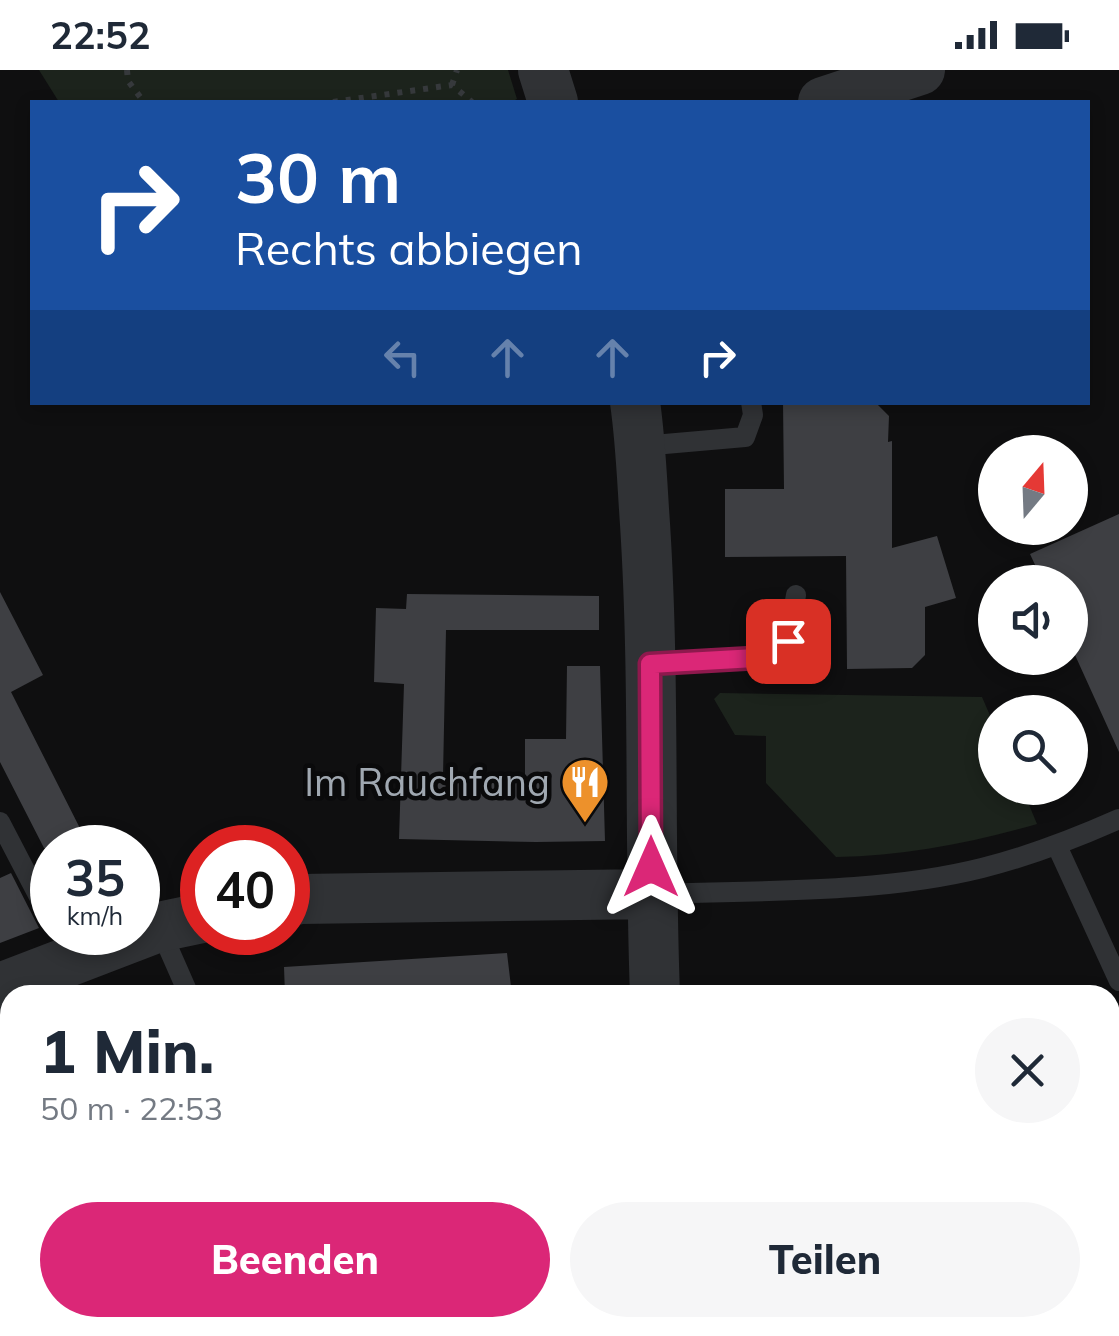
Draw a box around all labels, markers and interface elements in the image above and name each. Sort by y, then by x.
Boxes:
text: 22:52 [50,11,151,59]
text: 30 m [235,133,401,221]
icon: right [70,140,200,270]
text: Rechts abbiegen [235,220,583,276]
icon: left [375,330,430,385]
icon: ahead [480,330,535,385]
icon: ahead [585,330,640,385]
icon: right [690,330,745,385]
north arrow [978,435,1088,545]
map controls [978,435,1088,805]
button: sound [978,565,1088,675]
pin [746,599,831,684]
icon: arrive [761,614,816,669]
button: search [978,695,1088,805]
restaurant icon: Im Rauchfang [559,756,611,824]
place label: Im Rauchfang [304,758,550,806]
position arrow [599,815,703,919]
speed limit sign: 40 [180,825,310,955]
text: 35 [65,846,125,909]
text: km/h [67,900,123,931]
text: 1 Min. [40,1013,214,1088]
button: close [975,1018,1080,1123]
text: 50 m · 22:53 [40,1088,223,1128]
button: Beenden [40,1202,550,1317]
button: Teilen [570,1202,1080,1317]

